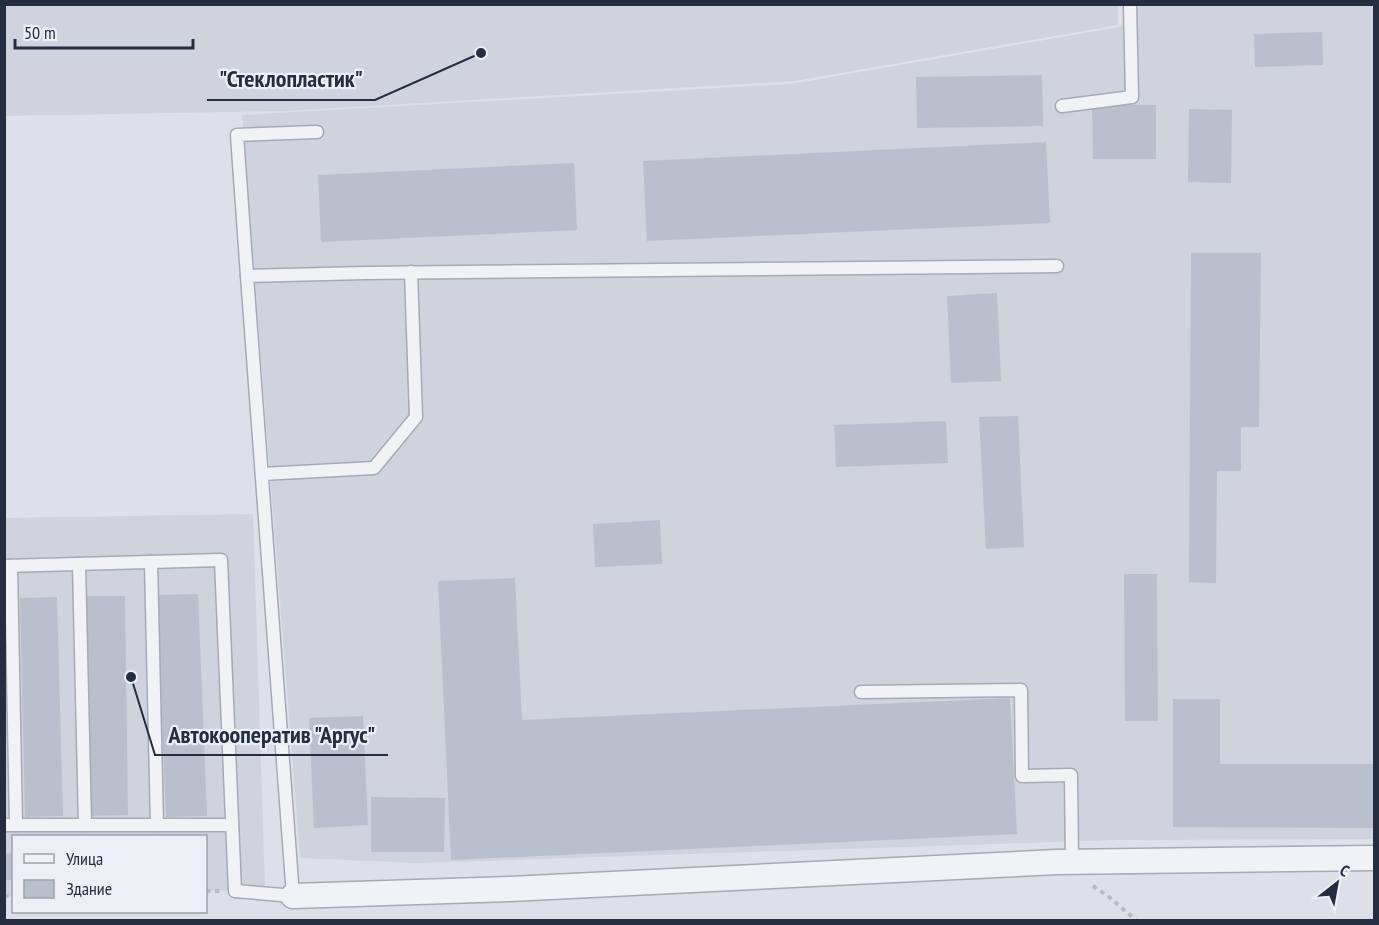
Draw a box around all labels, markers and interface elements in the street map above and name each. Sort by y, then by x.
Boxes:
scale bar [15,12,194,50]
text: 50 m [24,21,56,44]
callout: "Стеклопластик" [207,58,375,100]
text: "Стеклопластик" [219,63,363,94]
callout: Автокооператив "Аргус" [155,713,388,755]
text: Автокооператив "Аргус" [167,719,376,750]
legend [12,835,207,913]
text: Улица [66,847,103,870]
north arrow [1307,853,1367,913]
text: С [1336,860,1354,881]
text: Здание [66,877,112,900]

